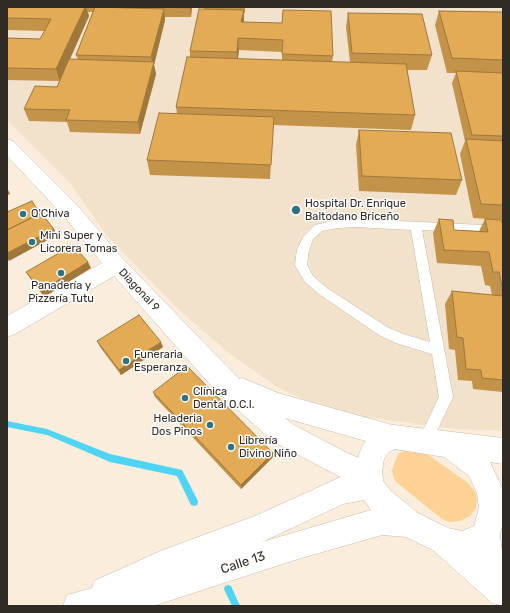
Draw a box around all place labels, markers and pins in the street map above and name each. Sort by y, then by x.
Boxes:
place label: Hospital Dr. Enrique Baltodano Briceño [305,197,406,223]
marker: Hospital Dr. Enrique Baltodano Briceño [290,204,302,216]
place label: Q'Chiva [31,207,69,221]
marker: Q'Chiva [18,209,28,219]
place label: Mini Super y Licorera Tomas [40,229,117,255]
marker: Mini Super y Licorera Tomas [27,237,37,247]
marker: Panadería y Pizzería Tutu [56,268,66,278]
place label: Panadería y Pizzería Tutu [28,279,94,305]
place label: Funeraria Esperanza [134,348,187,374]
marker: Funeraria Esperanza [121,356,131,366]
place label: Clínica Dental O.C.I. [193,385,254,411]
marker: Clínica Dental O.C.I. [180,393,190,403]
place label: Heladeria Dos Pinos [151,412,202,438]
marker: Heladeria Dos Pinos [205,420,215,430]
place label: Librería Divino Niño [239,434,297,460]
marker: Librería Divino Niño [226,442,236,452]

